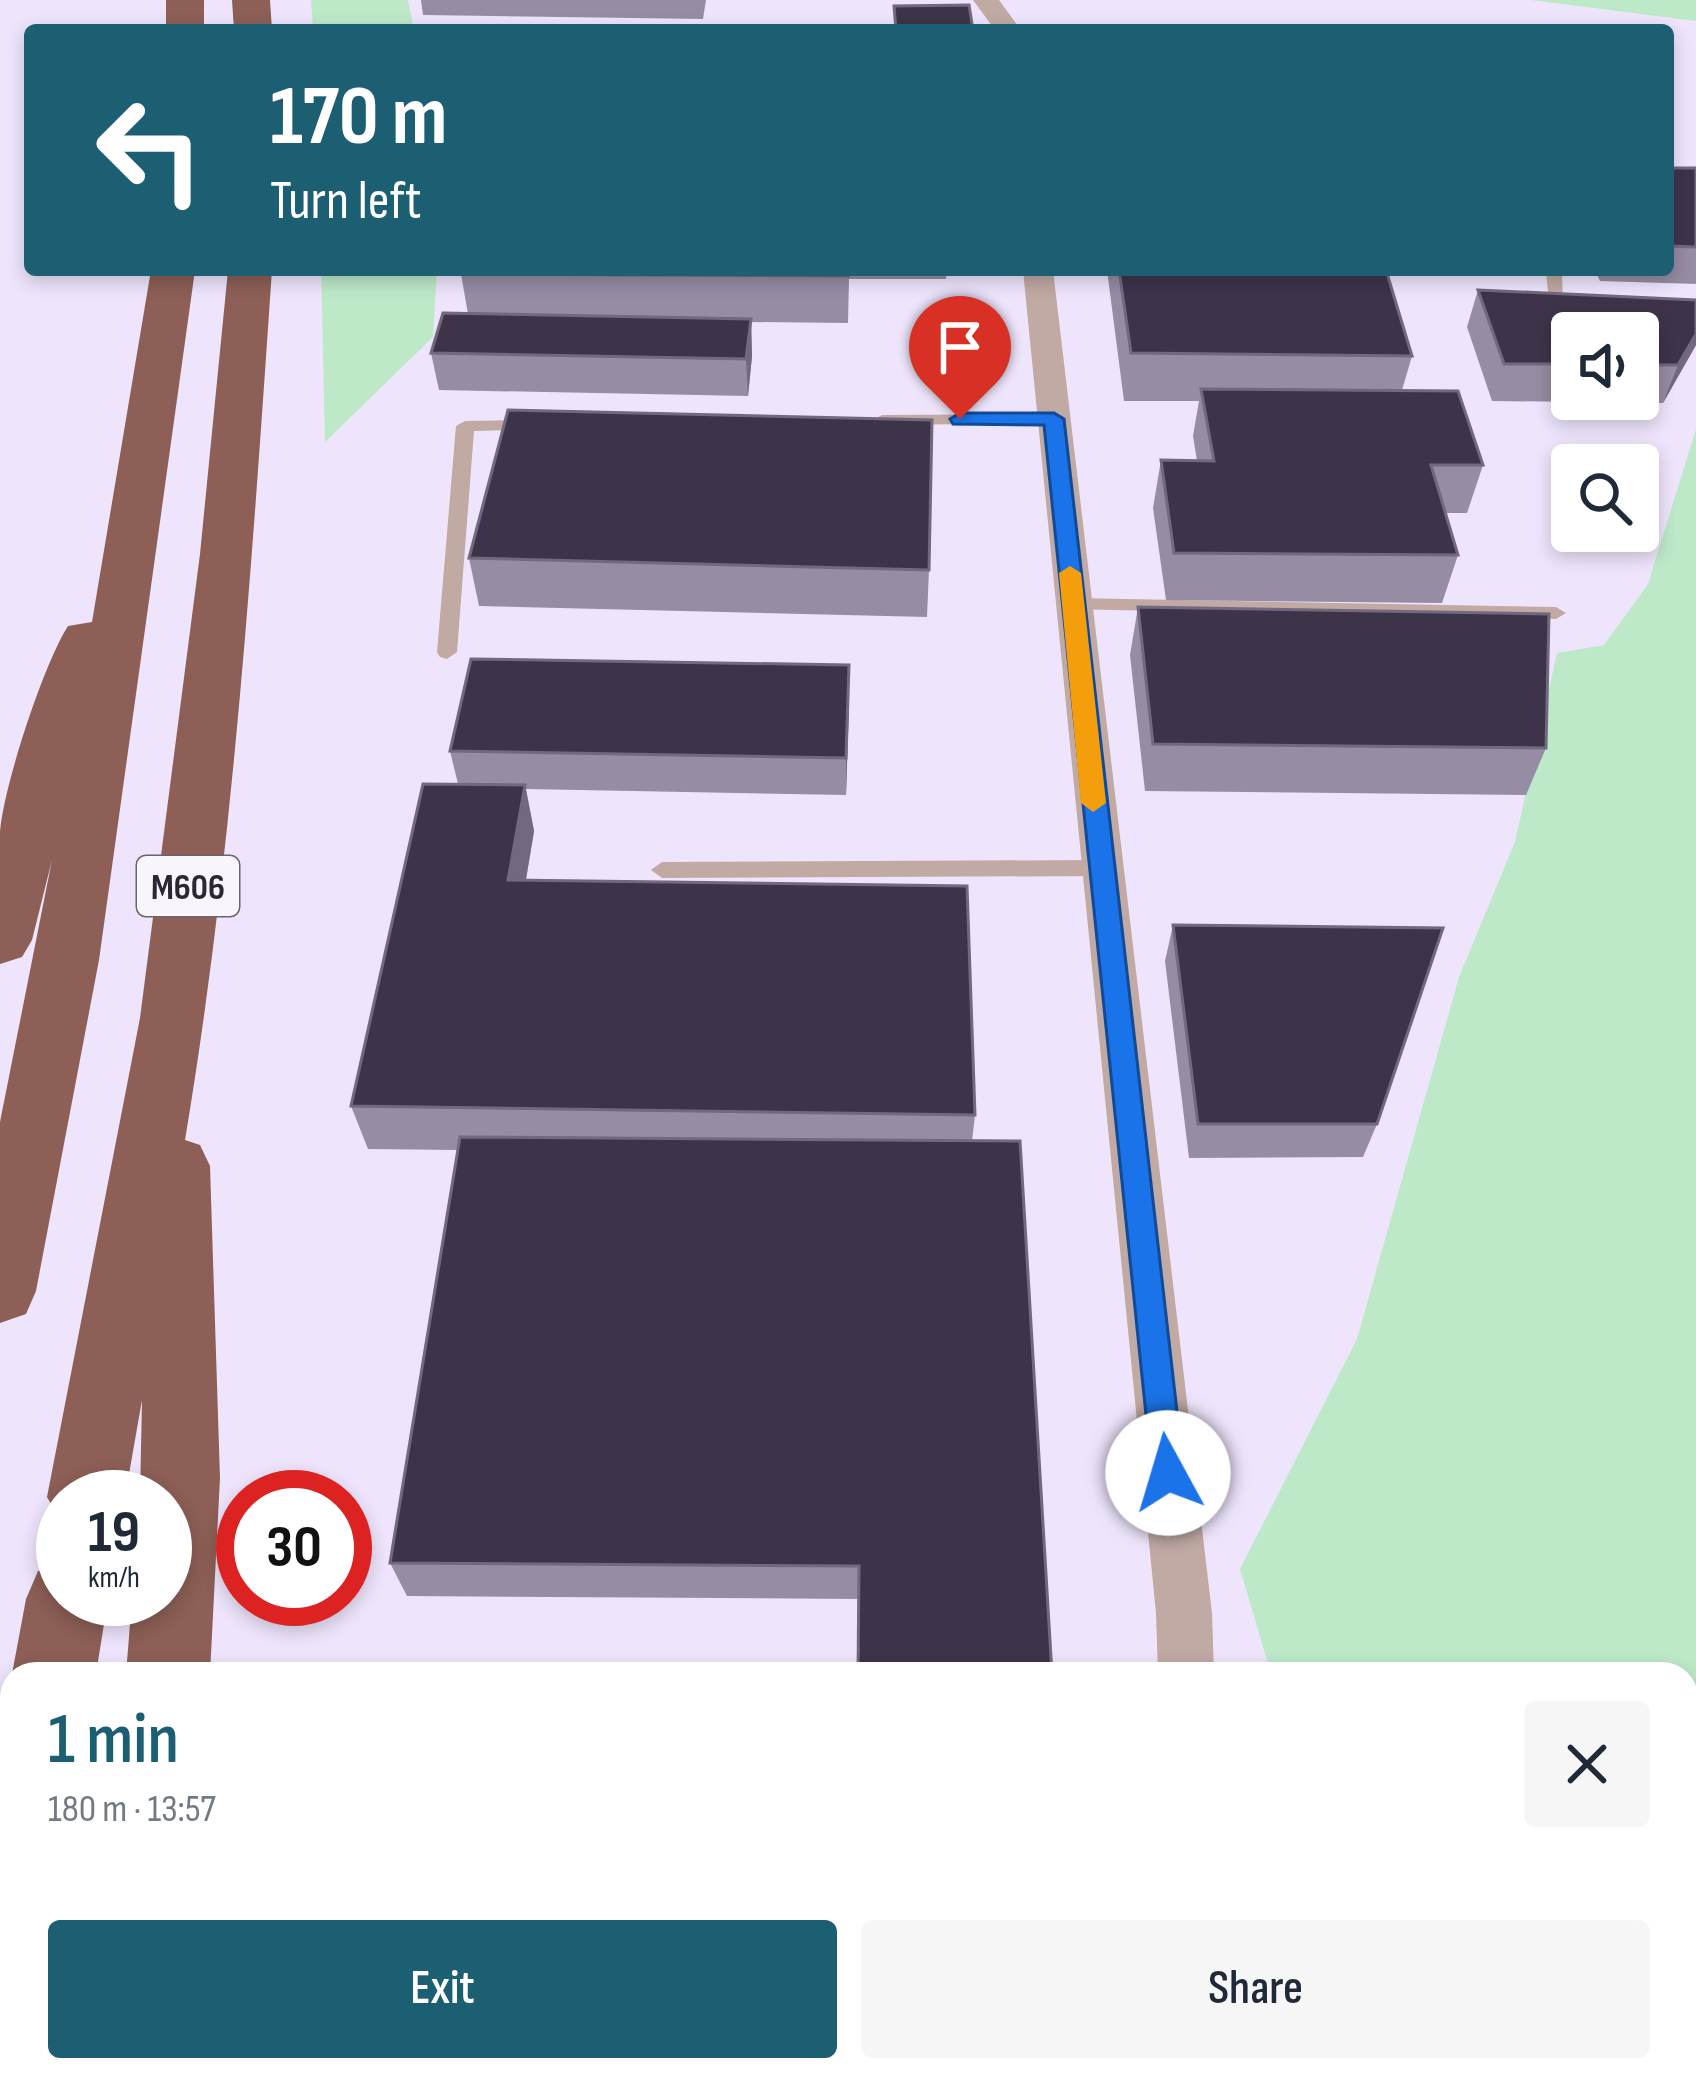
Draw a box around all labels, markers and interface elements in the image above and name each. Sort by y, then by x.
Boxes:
text: 170 m [270,67,447,168]
icon: left [72,72,228,228]
text: Turn left [270,169,422,234]
pin [909,296,1011,419]
map controls [1551,312,1659,552]
button: sound [1551,312,1659,420]
icon: arrive [927,314,993,380]
button: search [1551,444,1659,552]
road number: M606 [137,856,239,916]
position arrow [1105,1410,1231,1536]
speed limit sign: 30 [216,1470,372,1626]
text: 19 [88,1497,140,1569]
text: km/h [88,1560,140,1596]
text: 1 min [48,1697,179,1784]
button: close [1524,1701,1650,1827]
text: 180 m · 13:57 [48,1786,216,1833]
button: Exit [48,1920,837,2058]
button: Share [861,1920,1650,2058]

